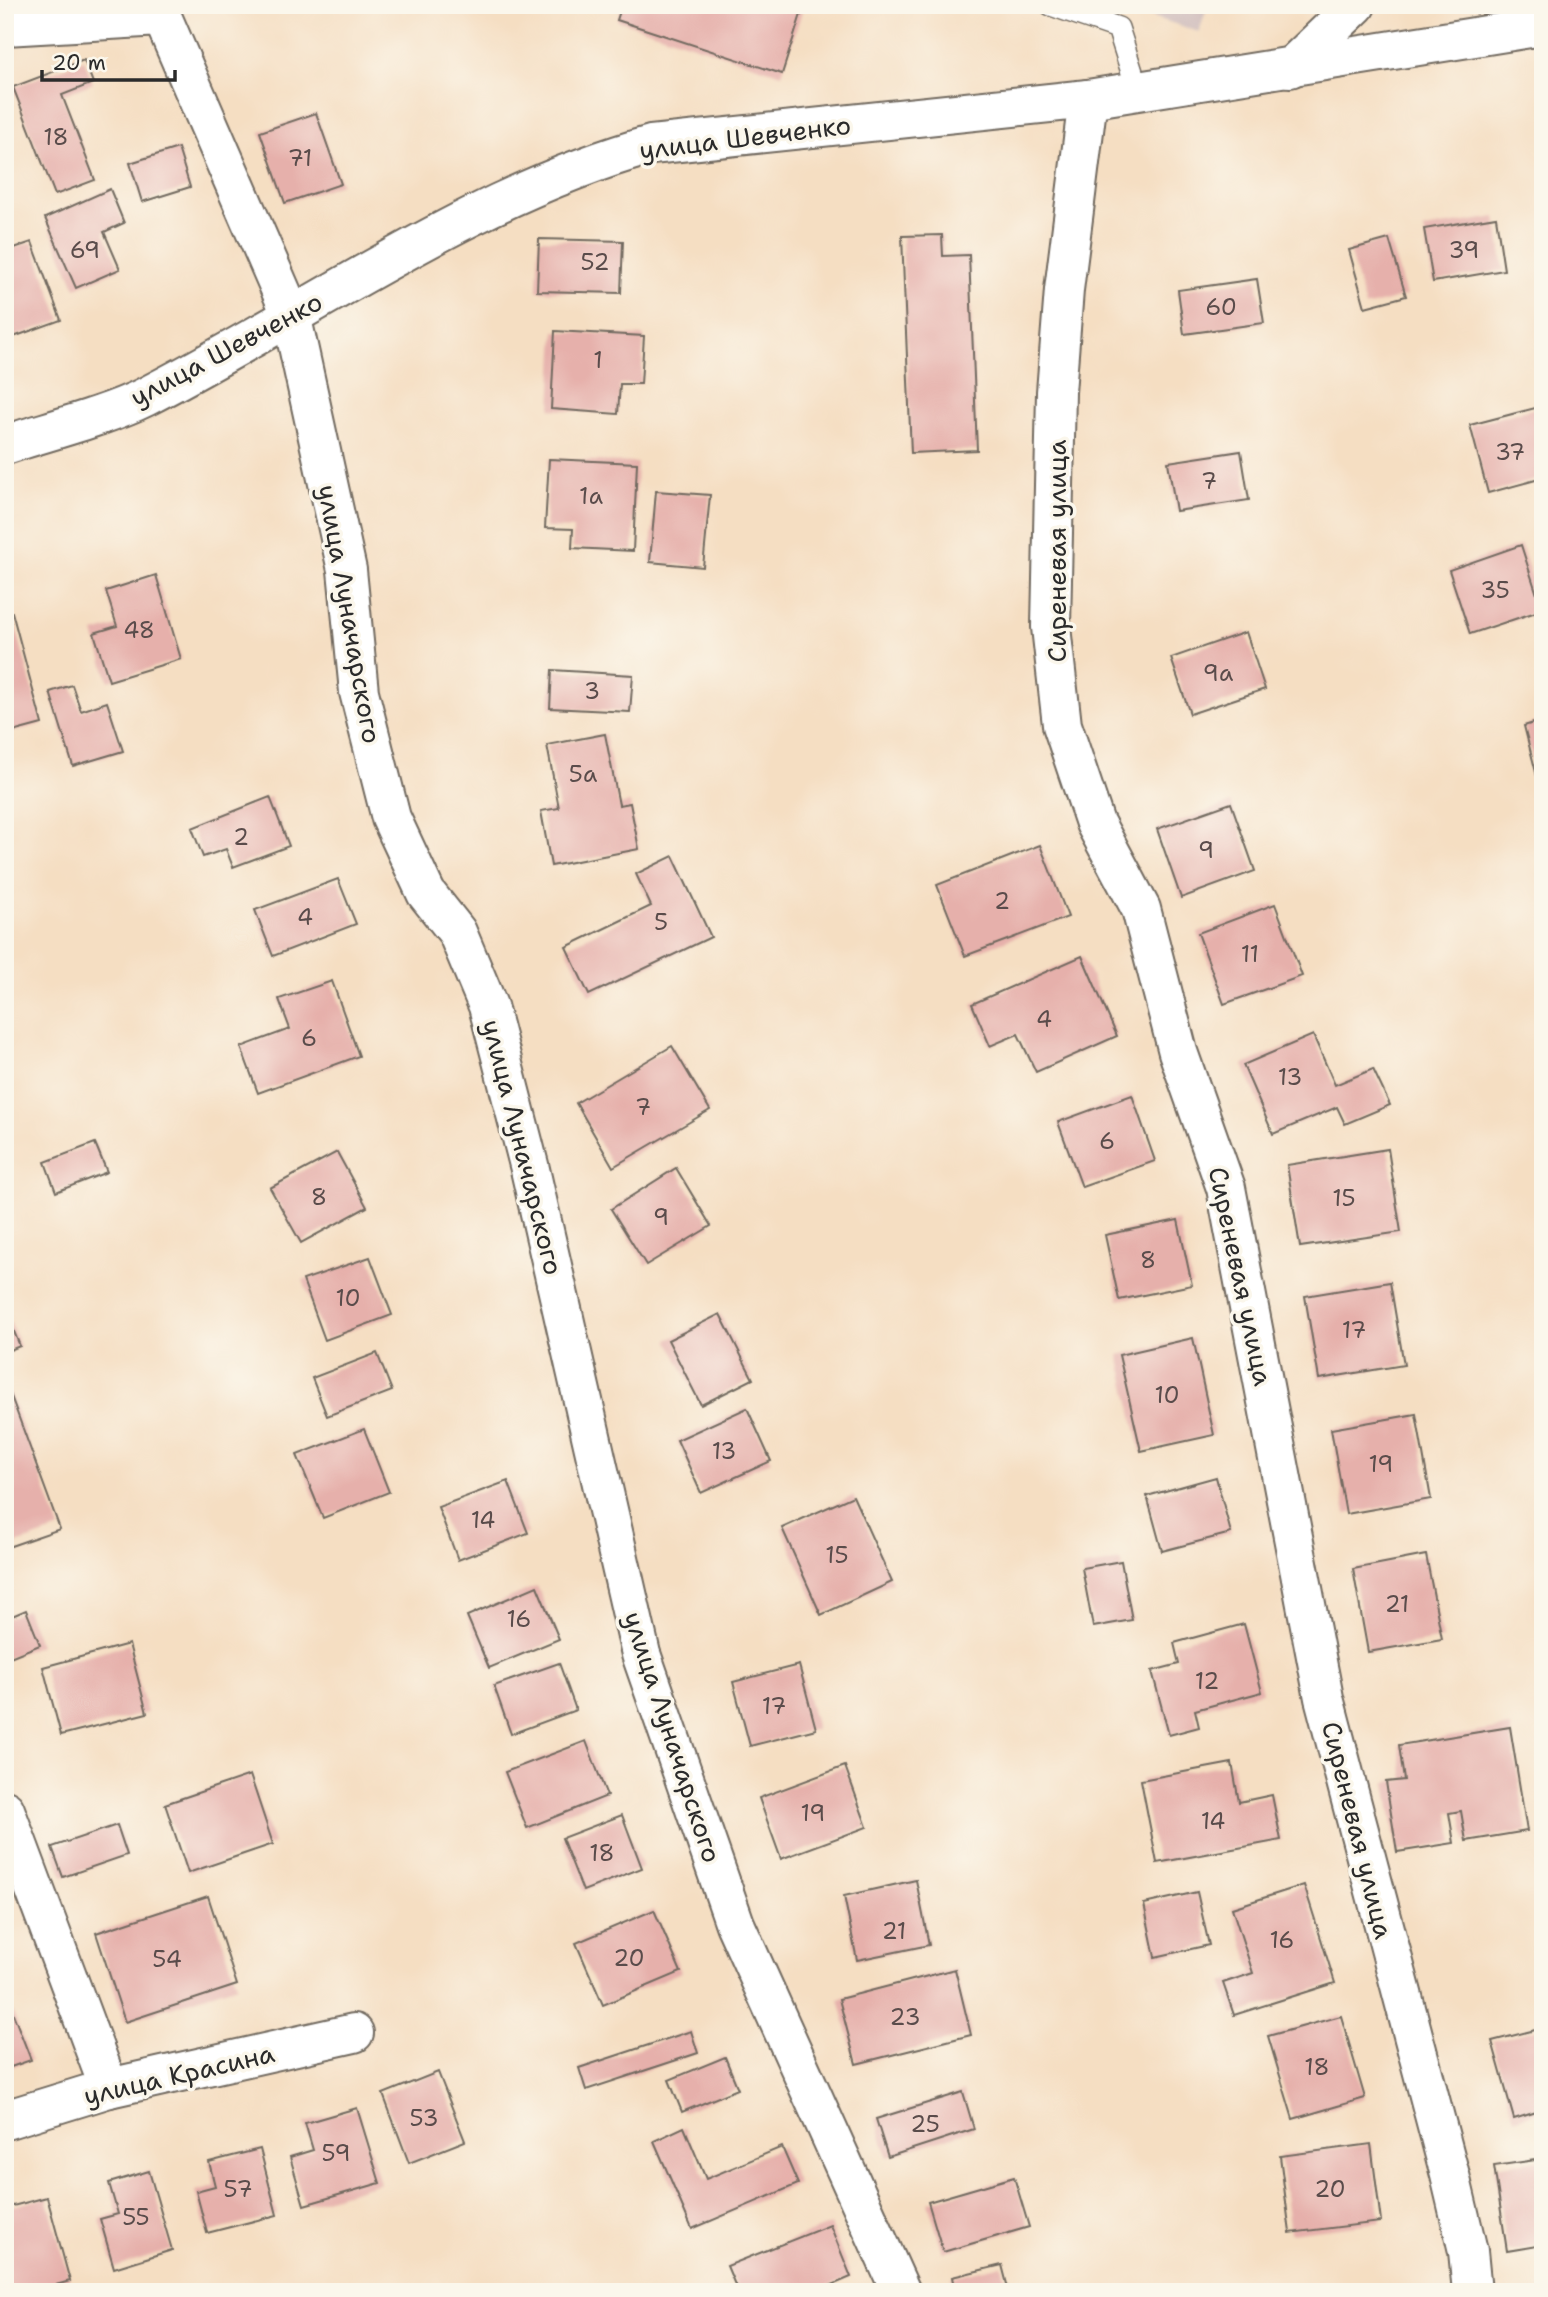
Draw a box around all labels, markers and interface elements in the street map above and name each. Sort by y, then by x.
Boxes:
scale bar [42,38,175,82]
text: 20 m [52,49,106,77]
street label: улица Шевченко [637,107,853,167]
house number: 18 [43,122,69,152]
house number: 71 [288,143,312,173]
house number: 69 [70,235,100,265]
house number: 39 [1449,235,1479,265]
house number: 52 [581,247,610,277]
street label: улица Шевченко [124,284,328,414]
house number: 60 [1205,292,1237,322]
house number: 1 [593,345,603,375]
house number: 37 [1495,437,1525,467]
street label: Сиреневая улица [1039,440,1074,662]
house number: 7 [1201,466,1217,496]
house number: 1а [579,481,603,511]
street label: улица Луначарского [310,482,390,746]
house number: 35 [1480,575,1510,605]
house number: 48 [123,615,155,645]
house number: 9а [1203,658,1233,688]
house number: 3 [584,676,600,706]
house number: 5а [569,759,597,789]
house number: 2 [233,822,249,852]
house number: 9 [1198,835,1214,865]
house number: 2 [994,886,1010,916]
house number: 4 [297,902,313,932]
house number: 5 [654,907,668,937]
house number: 11 [1241,939,1259,969]
house number: 4 [1036,1004,1052,1034]
street label: улица Луначарского [474,1016,572,1278]
house number: 6 [301,1023,317,1053]
house number: 13 [1278,1062,1302,1092]
house number: 7 [635,1092,651,1122]
house number: 6 [1099,1126,1115,1156]
street label: Сиреневая улица [1201,1163,1281,1389]
house number: 8 [311,1182,327,1212]
house number: 15 [1332,1183,1356,1213]
house number: 9 [653,1202,669,1232]
house number: 8 [1140,1245,1156,1275]
house number: 10 [335,1283,361,1313]
house number: 17 [1342,1315,1366,1345]
house number: 10 [1154,1380,1180,1410]
house number: 13 [712,1436,736,1466]
house number: 19 [1369,1449,1393,1479]
house number: 14 [471,1505,495,1535]
house number: 15 [825,1540,849,1570]
house number: 21 [1385,1589,1409,1619]
house number: 16 [507,1604,531,1634]
street label: улица Луначарского [616,1607,730,1867]
house number: 12 [1195,1666,1219,1696]
house number: 17 [762,1691,786,1721]
street label: Сиреневая улица [1314,1718,1402,1942]
house number: 19 [801,1798,825,1828]
house number: 14 [1201,1806,1225,1836]
house number: 18 [589,1838,615,1868]
house number: 21 [882,1916,906,1946]
house number: 16 [1270,1925,1294,1955]
house number: 20 [613,1943,645,1973]
house number: 54 [152,1944,182,1974]
house number: 23 [889,2002,921,2032]
street label: улица Красина [80,2035,278,2113]
house number: 18 [1304,2052,1330,2082]
house number: 53 [409,2103,439,2133]
house number: 25 [910,2109,940,2139]
house number: 59 [321,2138,351,2168]
house number: 57 [223,2174,253,2204]
house number: 20 [1314,2174,1346,2204]
house number: 55 [122,2202,150,2232]

